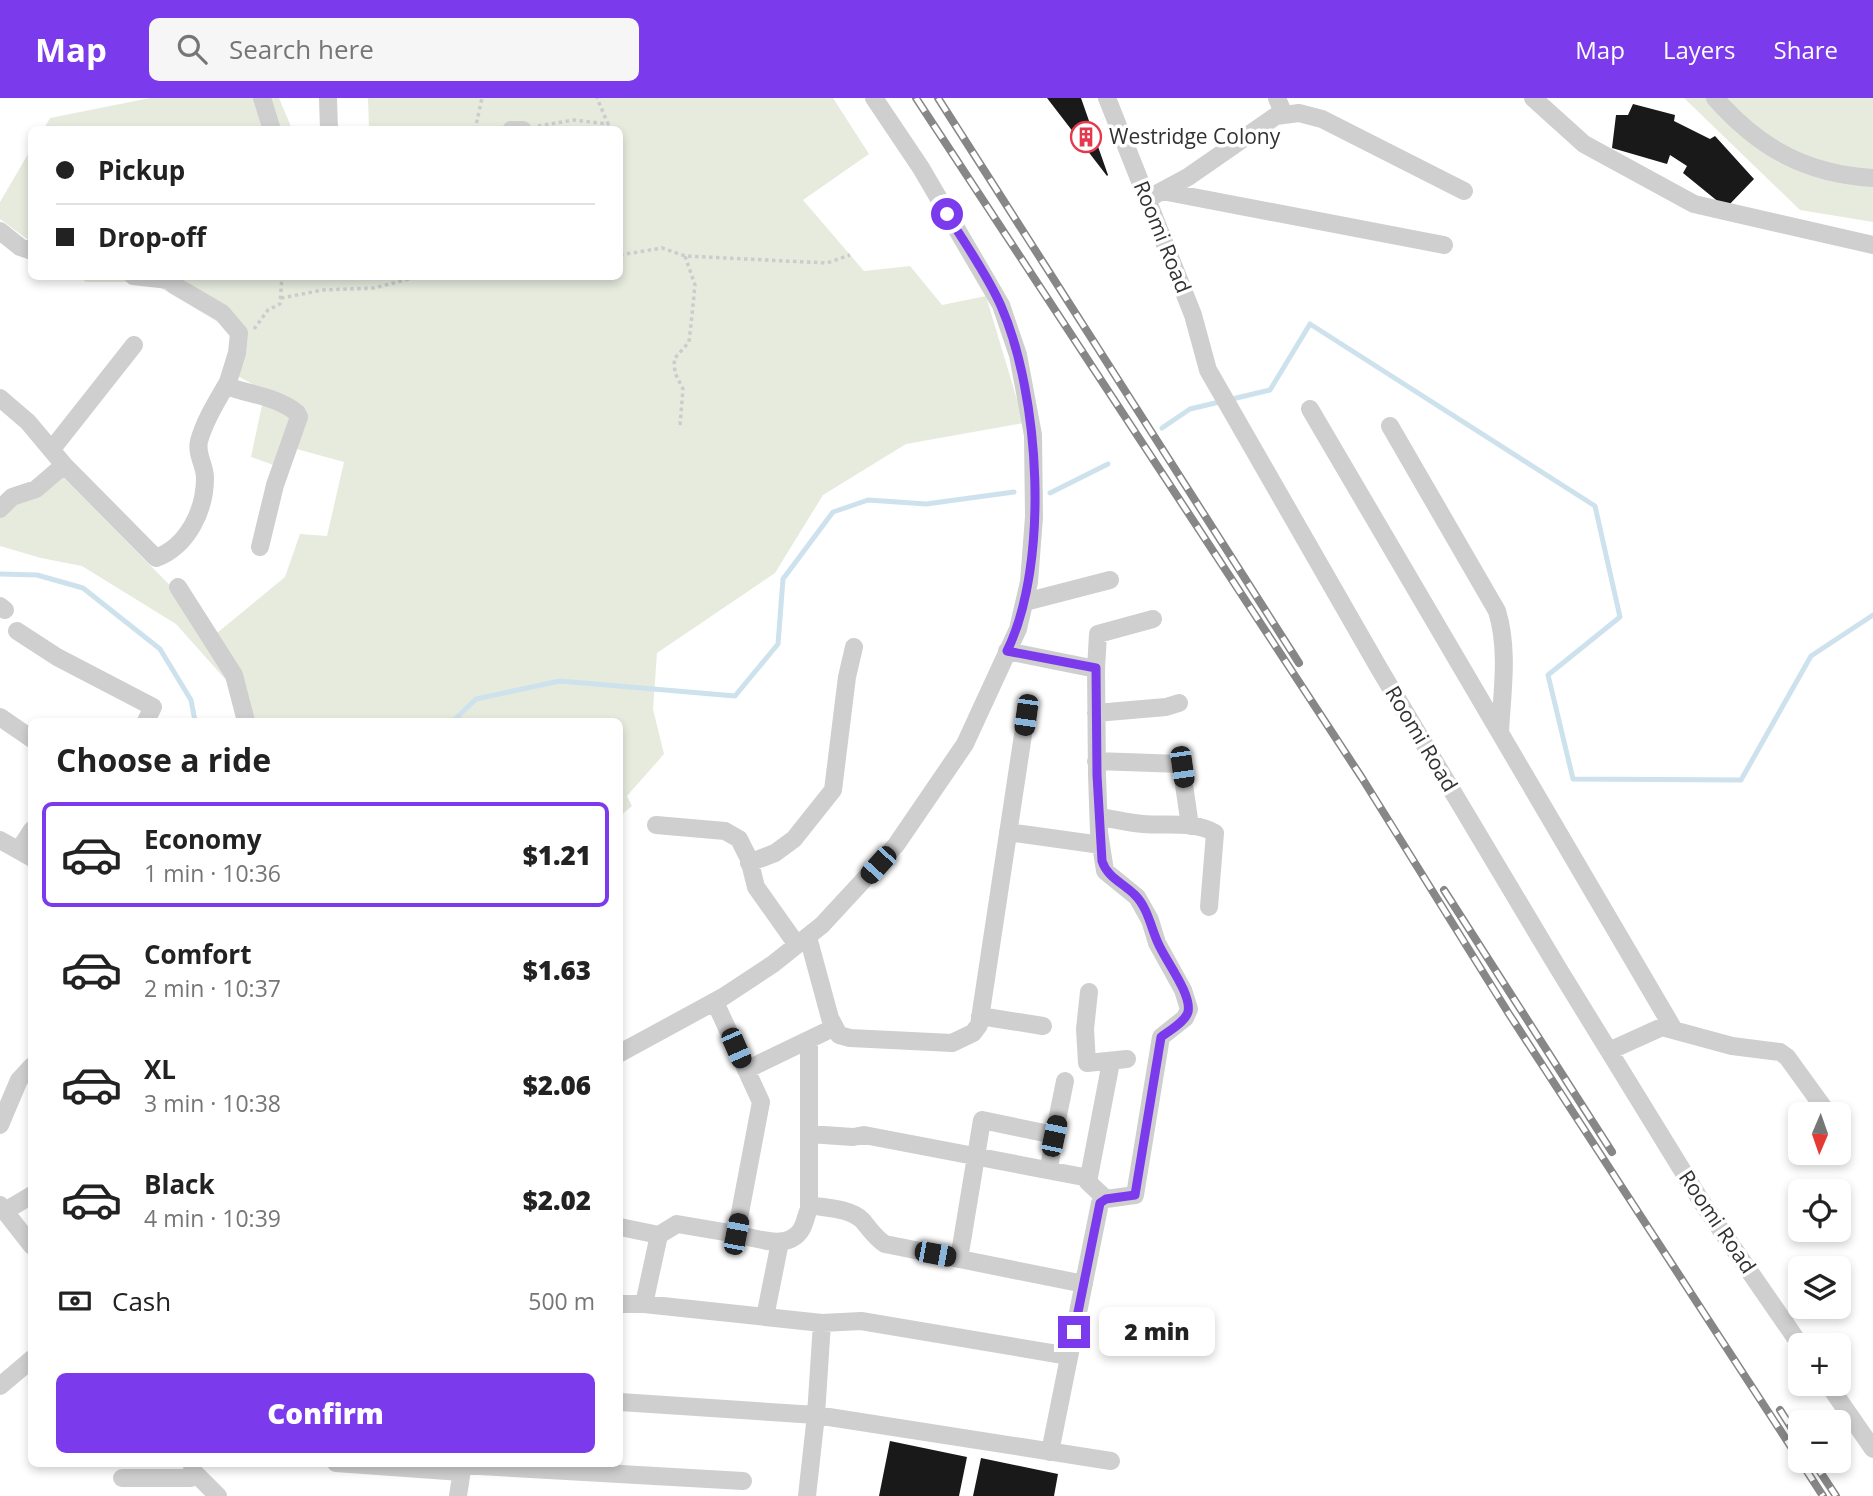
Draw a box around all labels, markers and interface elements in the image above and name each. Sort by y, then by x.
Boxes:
search box [149,18,639,81]
text: Map [35,27,107,72]
icon: search [173,30,211,68]
text: Search here [229,31,374,67]
text: Map [1575,33,1625,66]
text: Layers [1663,33,1736,66]
text: Share [1774,33,1838,66]
building icon: Westridge Colony [1069,120,1103,154]
place label: Westridge Colony [1109,122,1281,150]
text: Pickup [98,152,185,188]
street label: Roomi Road [1128,176,1198,297]
route start [931,198,963,230]
text: Drop-off [98,219,206,255]
street label: Roomi Road [1379,680,1464,797]
car [1013,693,1040,737]
text: Choose a ride [56,738,271,781]
car [1169,745,1196,789]
text: Economy [144,821,262,857]
icon: car [60,823,123,886]
text: $1.21 [523,837,591,873]
car [857,842,900,888]
text: 1 min · 10:36 [144,857,281,889]
text: Comfort [144,936,251,972]
icon: car [60,938,123,1001]
text: $1.63 [523,952,591,988]
text: 2 min · 10:37 [144,972,281,1004]
car [718,1025,755,1071]
text: XL [144,1051,176,1087]
icon: car [60,1053,123,1116]
text: $2.06 [523,1067,591,1103]
text: 3 min · 10:38 [144,1087,281,1119]
north arrow [1788,1102,1852,1166]
map controls [1788,1102,1851,1473]
car [1040,1113,1069,1159]
street label: Roomi Road [1673,1164,1763,1278]
text: Black [144,1166,215,1202]
icon: car [60,1168,123,1231]
button: locate [1788,1179,1851,1242]
text: $2.02 [523,1182,591,1218]
text: 4 min · 10:39 [144,1202,281,1234]
car [722,1211,751,1257]
car [913,1240,958,1268]
button: layers [1788,1256,1851,1319]
icon: cash [56,1282,94,1320]
text: Cash [112,1283,171,1319]
text: 500 m [528,1285,595,1317]
callout: 2 min [1098,1308,1214,1356]
text: 2 min [1124,1315,1190,1347]
route end [1058,1316,1090,1348]
button: + [1788,1333,1851,1396]
button: Confirm [56,1373,595,1453]
button: − [1788,1410,1851,1473]

